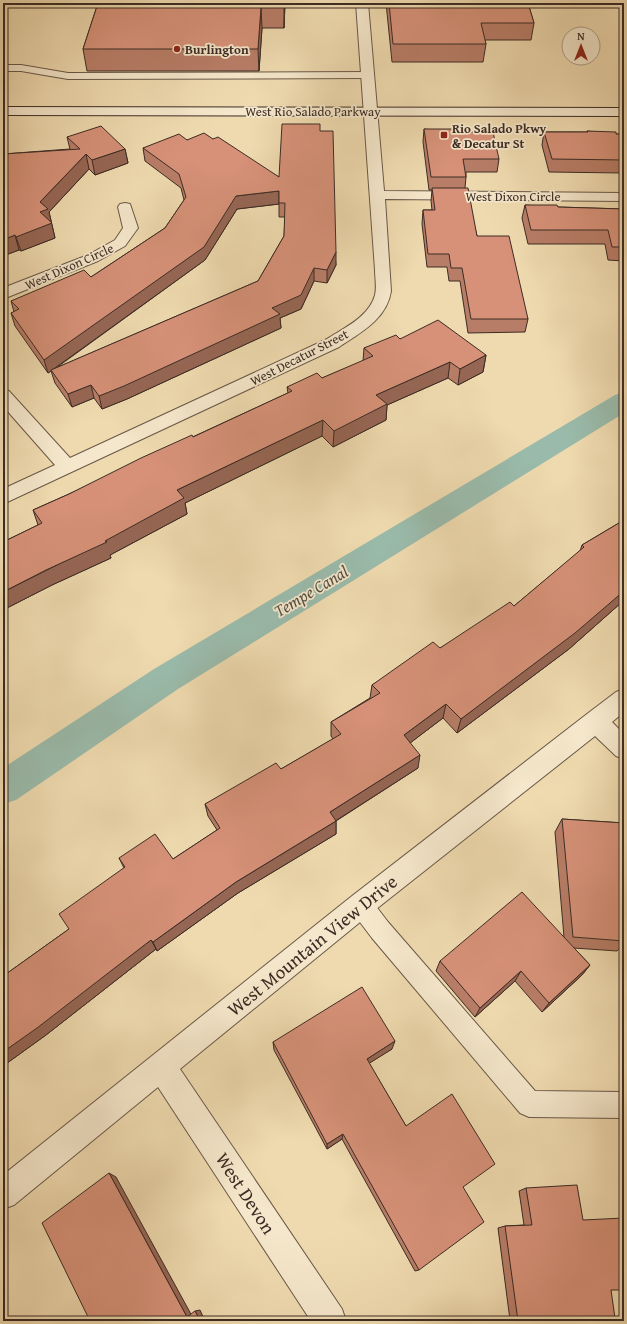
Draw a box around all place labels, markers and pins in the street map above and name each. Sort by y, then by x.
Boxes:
place label: Burlington [185,40,249,59]
marker: Burlington [172,44,182,54]
place label: Rio Salado Pkwy & Decatur St [452,119,547,153]
marker: Rio Salado Pkwy & Decatur St [439,130,449,140]

